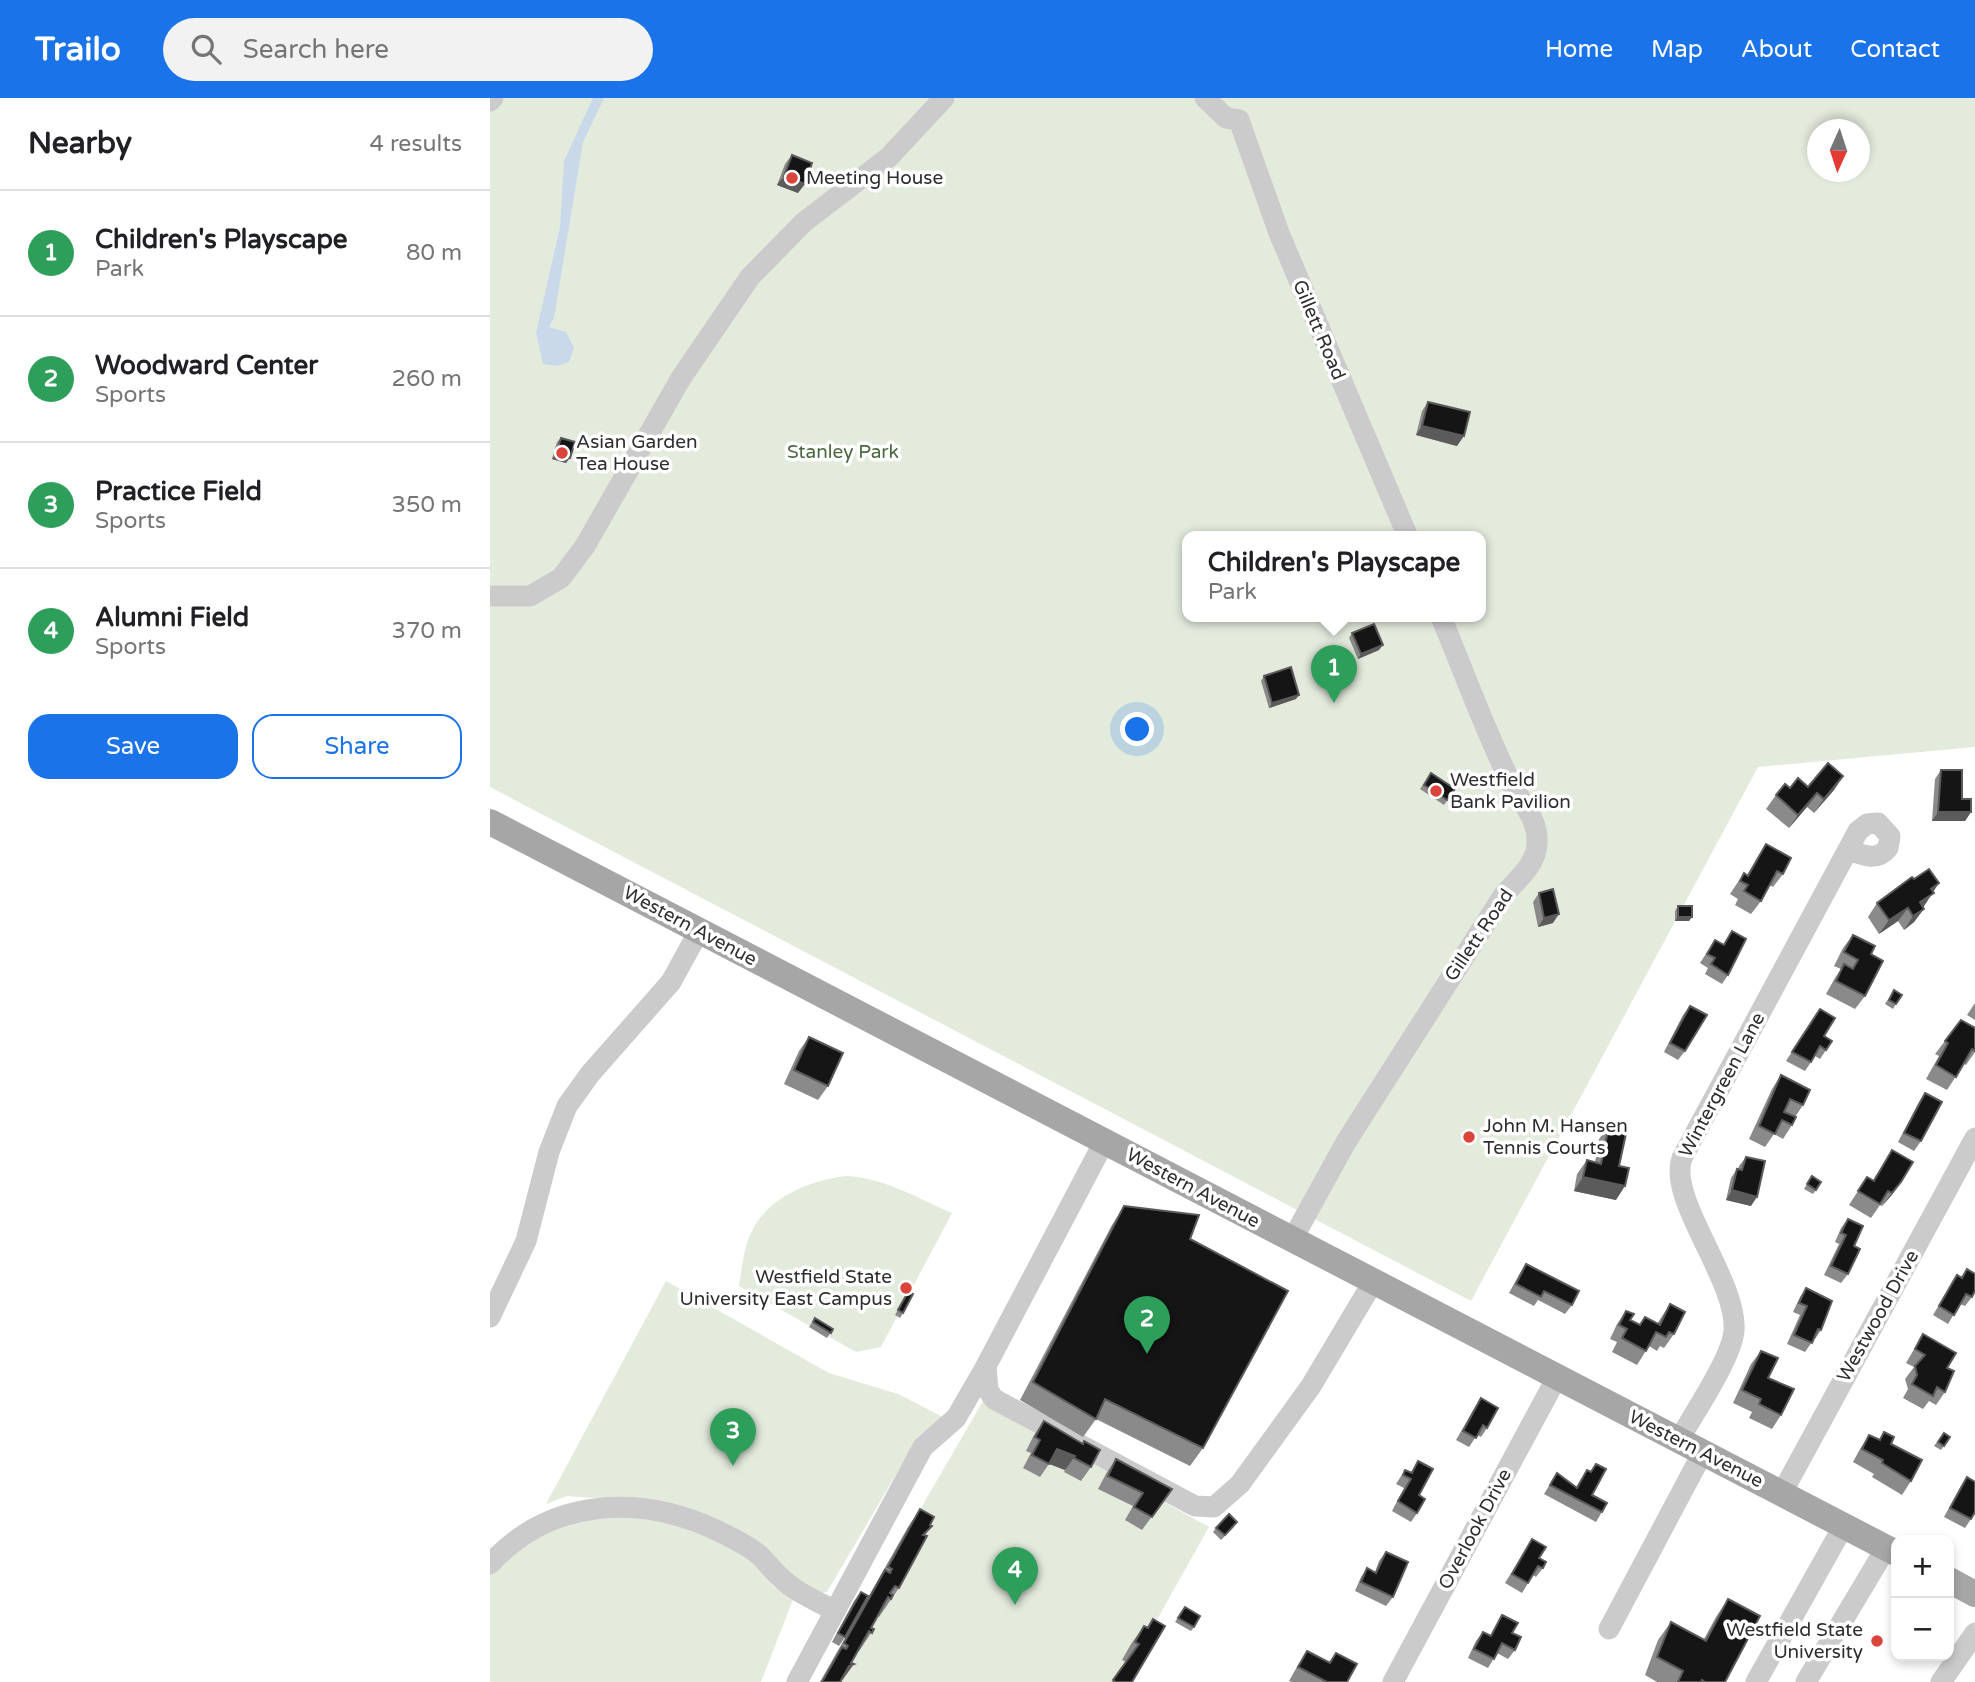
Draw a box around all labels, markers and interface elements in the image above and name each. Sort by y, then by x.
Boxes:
search box [163,18,653,81]
text: Trailo [35,30,121,69]
icon: search [187,30,225,68]
text: Search here [243,34,389,65]
text: Home [1545,35,1613,64]
text: Map [1651,35,1703,64]
text: About [1741,35,1812,64]
text: Contact [1850,35,1940,64]
north arrow [1807,119,1870,182]
text: Nearby [28,125,132,162]
text: 4 results [369,130,462,158]
place label: Meeting House [806,167,943,189]
marker: Meeting House [784,170,800,186]
text: Children's Playscape [95,224,348,255]
text: 1 [44,239,58,267]
text: 80 m [406,239,462,267]
text: Park [95,255,144,283]
street label: Gillett Road [1288,277,1350,383]
text: Woodward Center [95,350,318,381]
text: 2 [44,365,58,393]
text: 260 m [392,365,462,393]
text: Sports [95,381,166,409]
place label: Asian Garden Tea House [576,431,698,475]
park label: Stanley Park [787,441,899,463]
marker: Asian Garden Tea House [554,445,570,461]
text: Practice Field [95,476,262,507]
text: 3 [44,491,58,519]
text: 350 m [392,491,462,519]
text: Sports [95,507,166,535]
popup [1182,531,1486,622]
text: Children's Playscape [1208,547,1460,578]
text: Park [1208,578,1257,606]
text: Alumni Field [95,602,249,633]
text: 4 [44,617,58,645]
text: 370 m [392,617,462,645]
text: Sports [95,633,166,661]
pin: 1 [1311,645,1357,703]
your location [1120,712,1154,746]
button: Save [28,714,238,779]
button: Share [252,714,462,779]
place label: Westfield Bank Pavilion [1450,769,1571,813]
marker: Westfield Bank Pavilion [1428,783,1444,799]
street label: Western Avenue [620,882,760,970]
street label: Gillett Road [1440,885,1518,985]
street label: Wintergreen Lane [1675,1009,1769,1161]
place label: John M. Hansen Tennis Courts [1483,1115,1628,1159]
marker: John M. Hansen Tennis Courts [1461,1129,1477,1145]
street label: Western Avenue [1123,1144,1263,1232]
street label: Westwood Drive [1833,1246,1923,1386]
place label: Westfield State University East Campus [680,1266,892,1310]
marker: Westfield State University East Campus [898,1280,914,1296]
pin: 2 [1124,1296,1170,1354]
street label: Western Avenue [1625,1406,1767,1492]
pin: 3 [710,1408,756,1466]
street label: Overlook Drive [1434,1465,1516,1593]
map controls [1891,1535,1954,1661]
button: + [1891,1535,1954,1598]
pin: 4 [992,1547,1038,1605]
button: − [1891,1598,1954,1661]
place label: Westfield State University [1726,1619,1863,1663]
marker: Westfield State University [1869,1633,1885,1649]

